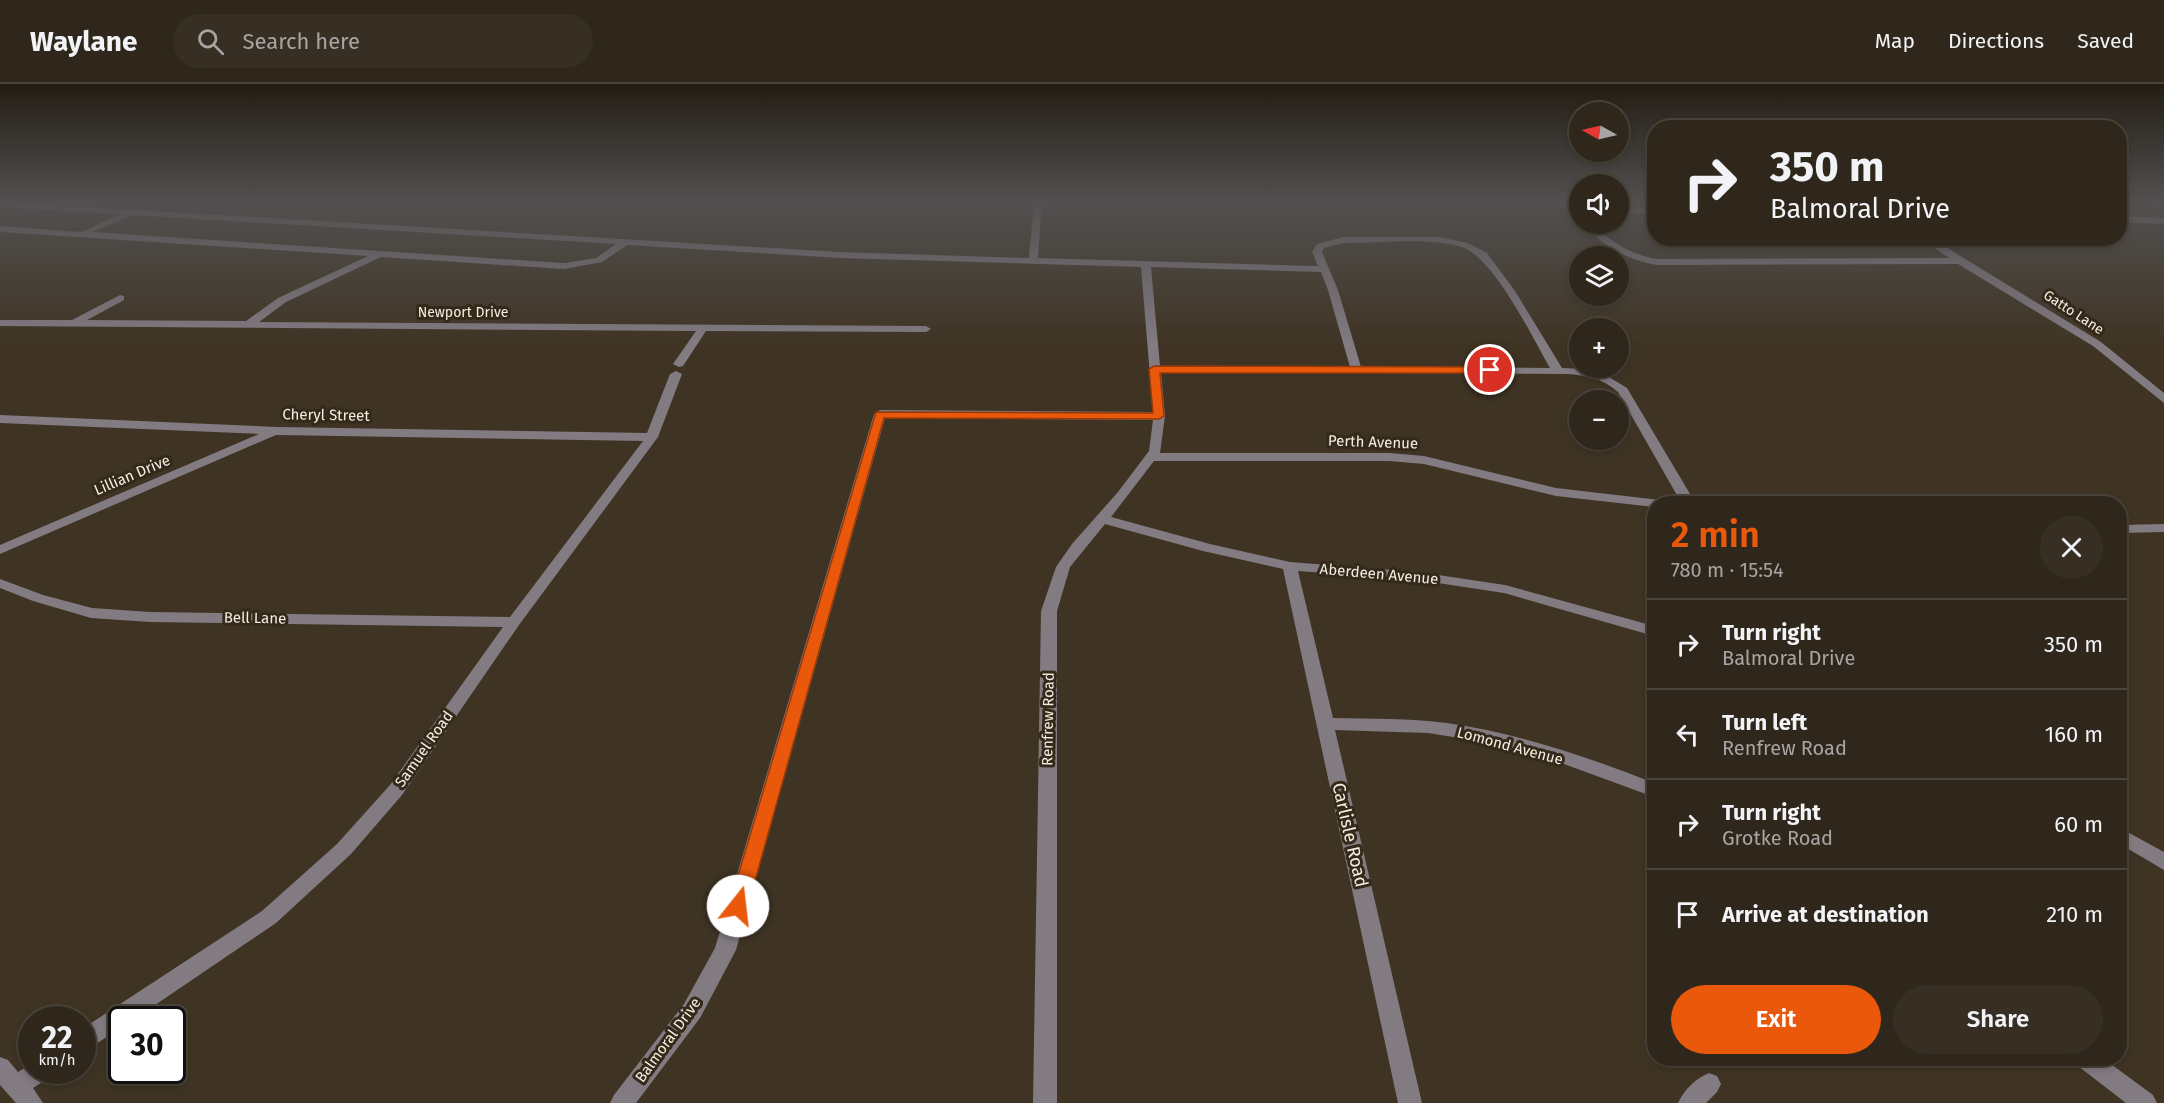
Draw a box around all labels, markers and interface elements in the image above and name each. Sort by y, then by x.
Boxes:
search box [173,14,593,68]
text: Waylane [30,25,137,58]
icon: search [194,25,227,58]
text: Search here [242,28,360,55]
text: Map [1875,28,1915,54]
text: Directions [1948,28,2044,54]
text: Saved [2077,28,2134,54]
north arrow [1569,102,1629,162]
map controls [1569,102,1629,450]
text: 350 m [1770,142,1884,192]
icon: right [1671,144,1749,222]
button: sound [1569,174,1629,234]
text: Balmoral Drive [1770,193,1950,225]
button: layers [1569,246,1629,306]
street label: Gatto Lane [2040,287,2107,338]
street label: Newport Drive [418,304,508,321]
button: + [1569,318,1629,378]
pin [1464,344,1515,395]
icon: arrive [1473,353,1506,386]
button: − [1569,390,1629,450]
street label: Cheryl Street [282,405,370,425]
street label: Perth Avenue [1328,431,1418,453]
street label: Lillian Drive [91,451,173,499]
text: 2 min [1671,513,1760,557]
button: close [2040,516,2103,579]
text: 780 m · 15:54 [1671,558,1784,582]
street label: Aberdeen Avenue [1319,560,1439,588]
street label: Bell Lane [224,608,286,628]
text: Turn right [1722,619,1821,646]
icon: right [1671,628,1704,661]
text: 350 m [2044,631,2103,658]
text: Balmoral Drive [1722,646,1855,670]
street label: Renfrew Road [1038,672,1058,766]
street label: Samuel Road [391,707,457,791]
text: Turn left [1722,709,1807,736]
icon: left [1671,718,1704,751]
text: 160 m [2045,721,2103,748]
street label: Lomond Avenue [1455,723,1565,769]
text: Renfrew Road [1722,736,1847,760]
street label: Carlisle Road [1327,781,1373,889]
text: Turn right [1722,799,1821,826]
icon: right [1671,808,1704,841]
text: 60 m [2054,811,2103,838]
text: Grotke Road [1722,826,1833,850]
position arrow [706,874,770,938]
icon: arrive [1671,898,1704,931]
text: Arrive at destination [1722,901,1929,928]
text: 210 m [2046,901,2103,928]
button: Exit [1671,985,1881,1054]
button: Share [1893,985,2103,1054]
street label: Balmoral Drive [631,994,705,1086]
speed limit sign: 30 [108,1006,186,1084]
text: 22 [41,1020,73,1056]
text: km/h [38,1051,76,1069]

